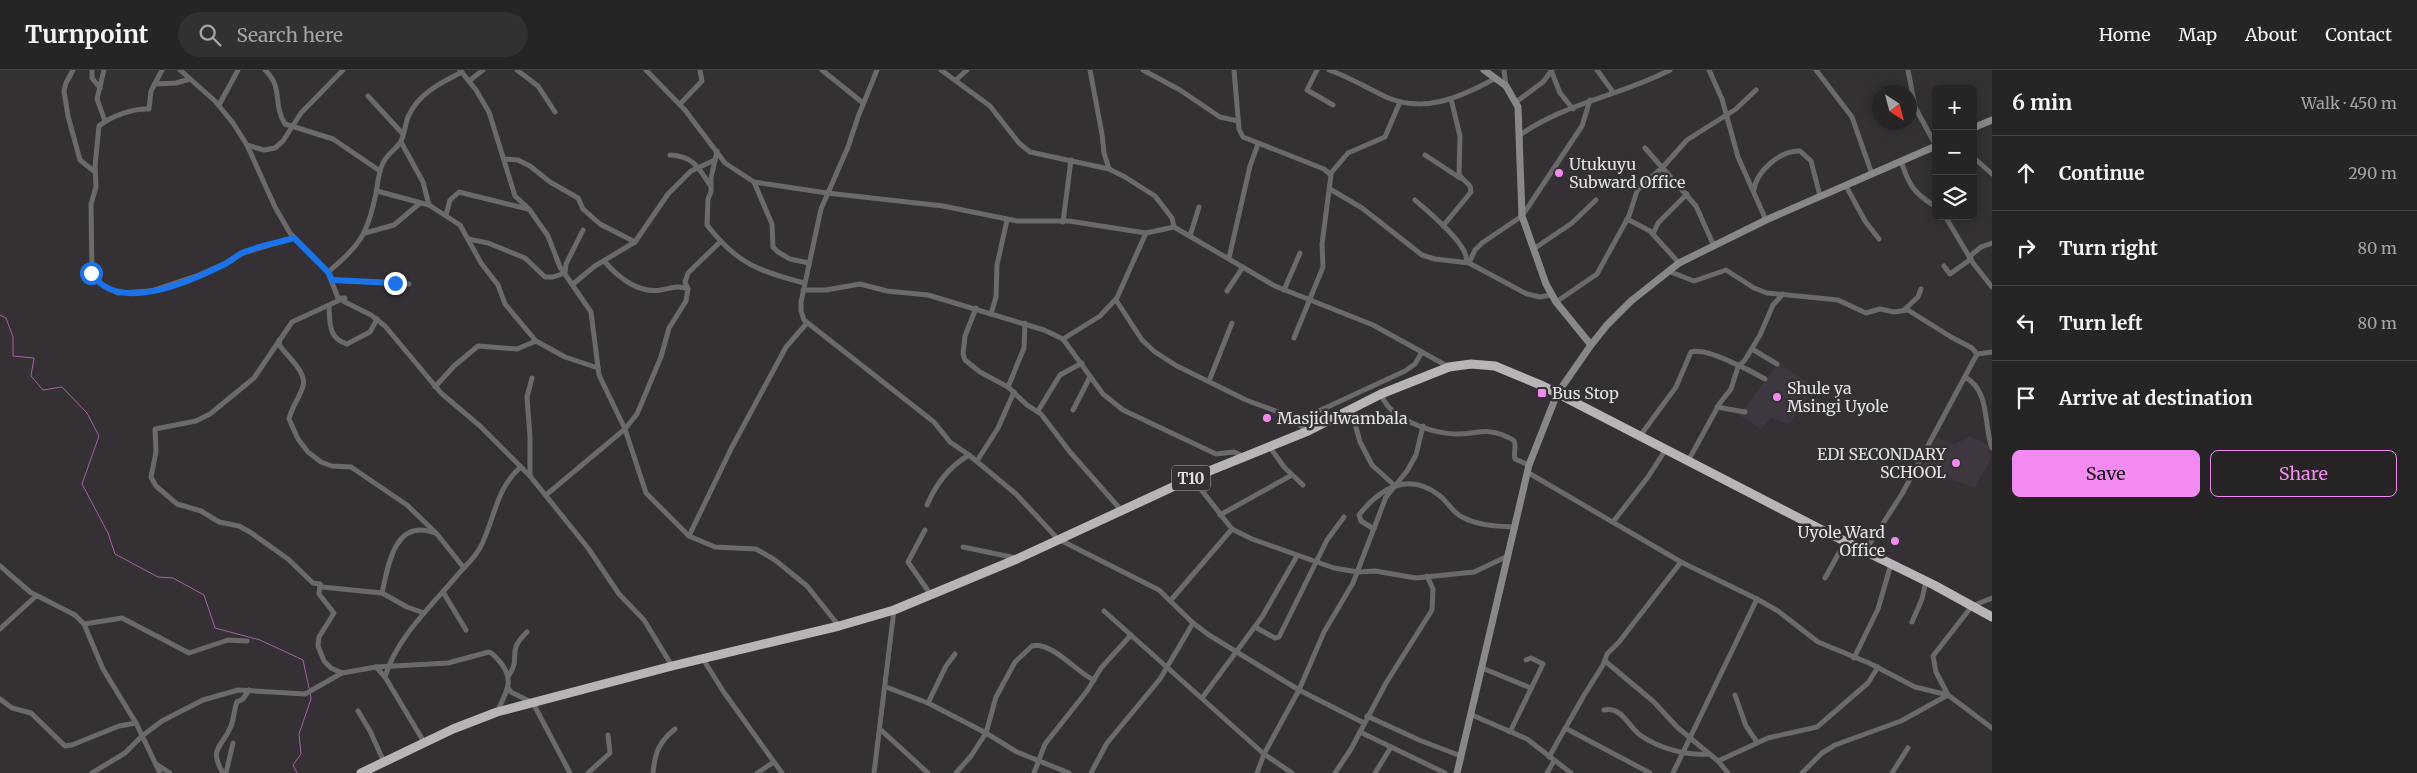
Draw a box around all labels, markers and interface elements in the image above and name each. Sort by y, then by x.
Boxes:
search box [178,12,528,57]
text: Turnpoint [25,19,148,50]
icon: search [196,21,224,49]
text: Search here [236,23,343,47]
text: Home [2099,23,2151,46]
text: Map [2179,23,2217,46]
text: About [2245,23,2297,46]
text: Contact [2325,23,2392,46]
north arrow [1872,85,1917,130]
map controls [1932,85,1977,220]
button: + [1932,85,1977,130]
text: 6 min [2012,89,2072,116]
text: Walk · 450 m [2301,93,2397,113]
button: − [1932,130,1977,175]
place label: Utukuyu Subward Office [1569,154,1685,192]
icon: ahead [2012,159,2040,187]
text: Continue [2059,161,2145,185]
text: 290 m [2348,163,2397,183]
marker: Utukuyu Subward Office [1553,167,1565,179]
button: layers [1932,175,1977,220]
icon: right [2012,234,2040,262]
text: Turn right [2059,236,2158,260]
text: 80 m [2358,238,2397,258]
route start [80,262,103,285]
route end [384,272,407,295]
icon: left [2012,309,2040,337]
text: Turn left [2059,311,2143,335]
text: 80 m [2358,313,2397,333]
place label: Shule ya Msingi Uyole [1787,378,1888,416]
place label: Bus Stop [1552,383,1619,403]
icon: arrive [2012,384,2040,412]
text: Arrive at destination [2059,386,2253,410]
marker: Bus Stop [1536,387,1548,399]
marker: Shule ya Msingi Uyole [1771,391,1783,403]
place label: Masjid Iwambala [1277,408,1408,428]
marker: Masjid Iwambala [1261,412,1273,424]
place label: EDI SECONDARY SCHOOL [1817,444,1947,482]
button: Save [2012,450,2200,497]
button: Share [2210,450,2397,497]
marker: EDI SECONDARY SCHOOL [1950,457,1962,469]
road number: T10 [1172,466,1210,490]
place label: Uyole Ward Office [1798,522,1885,560]
marker: Uyole Ward Office [1889,535,1901,547]

